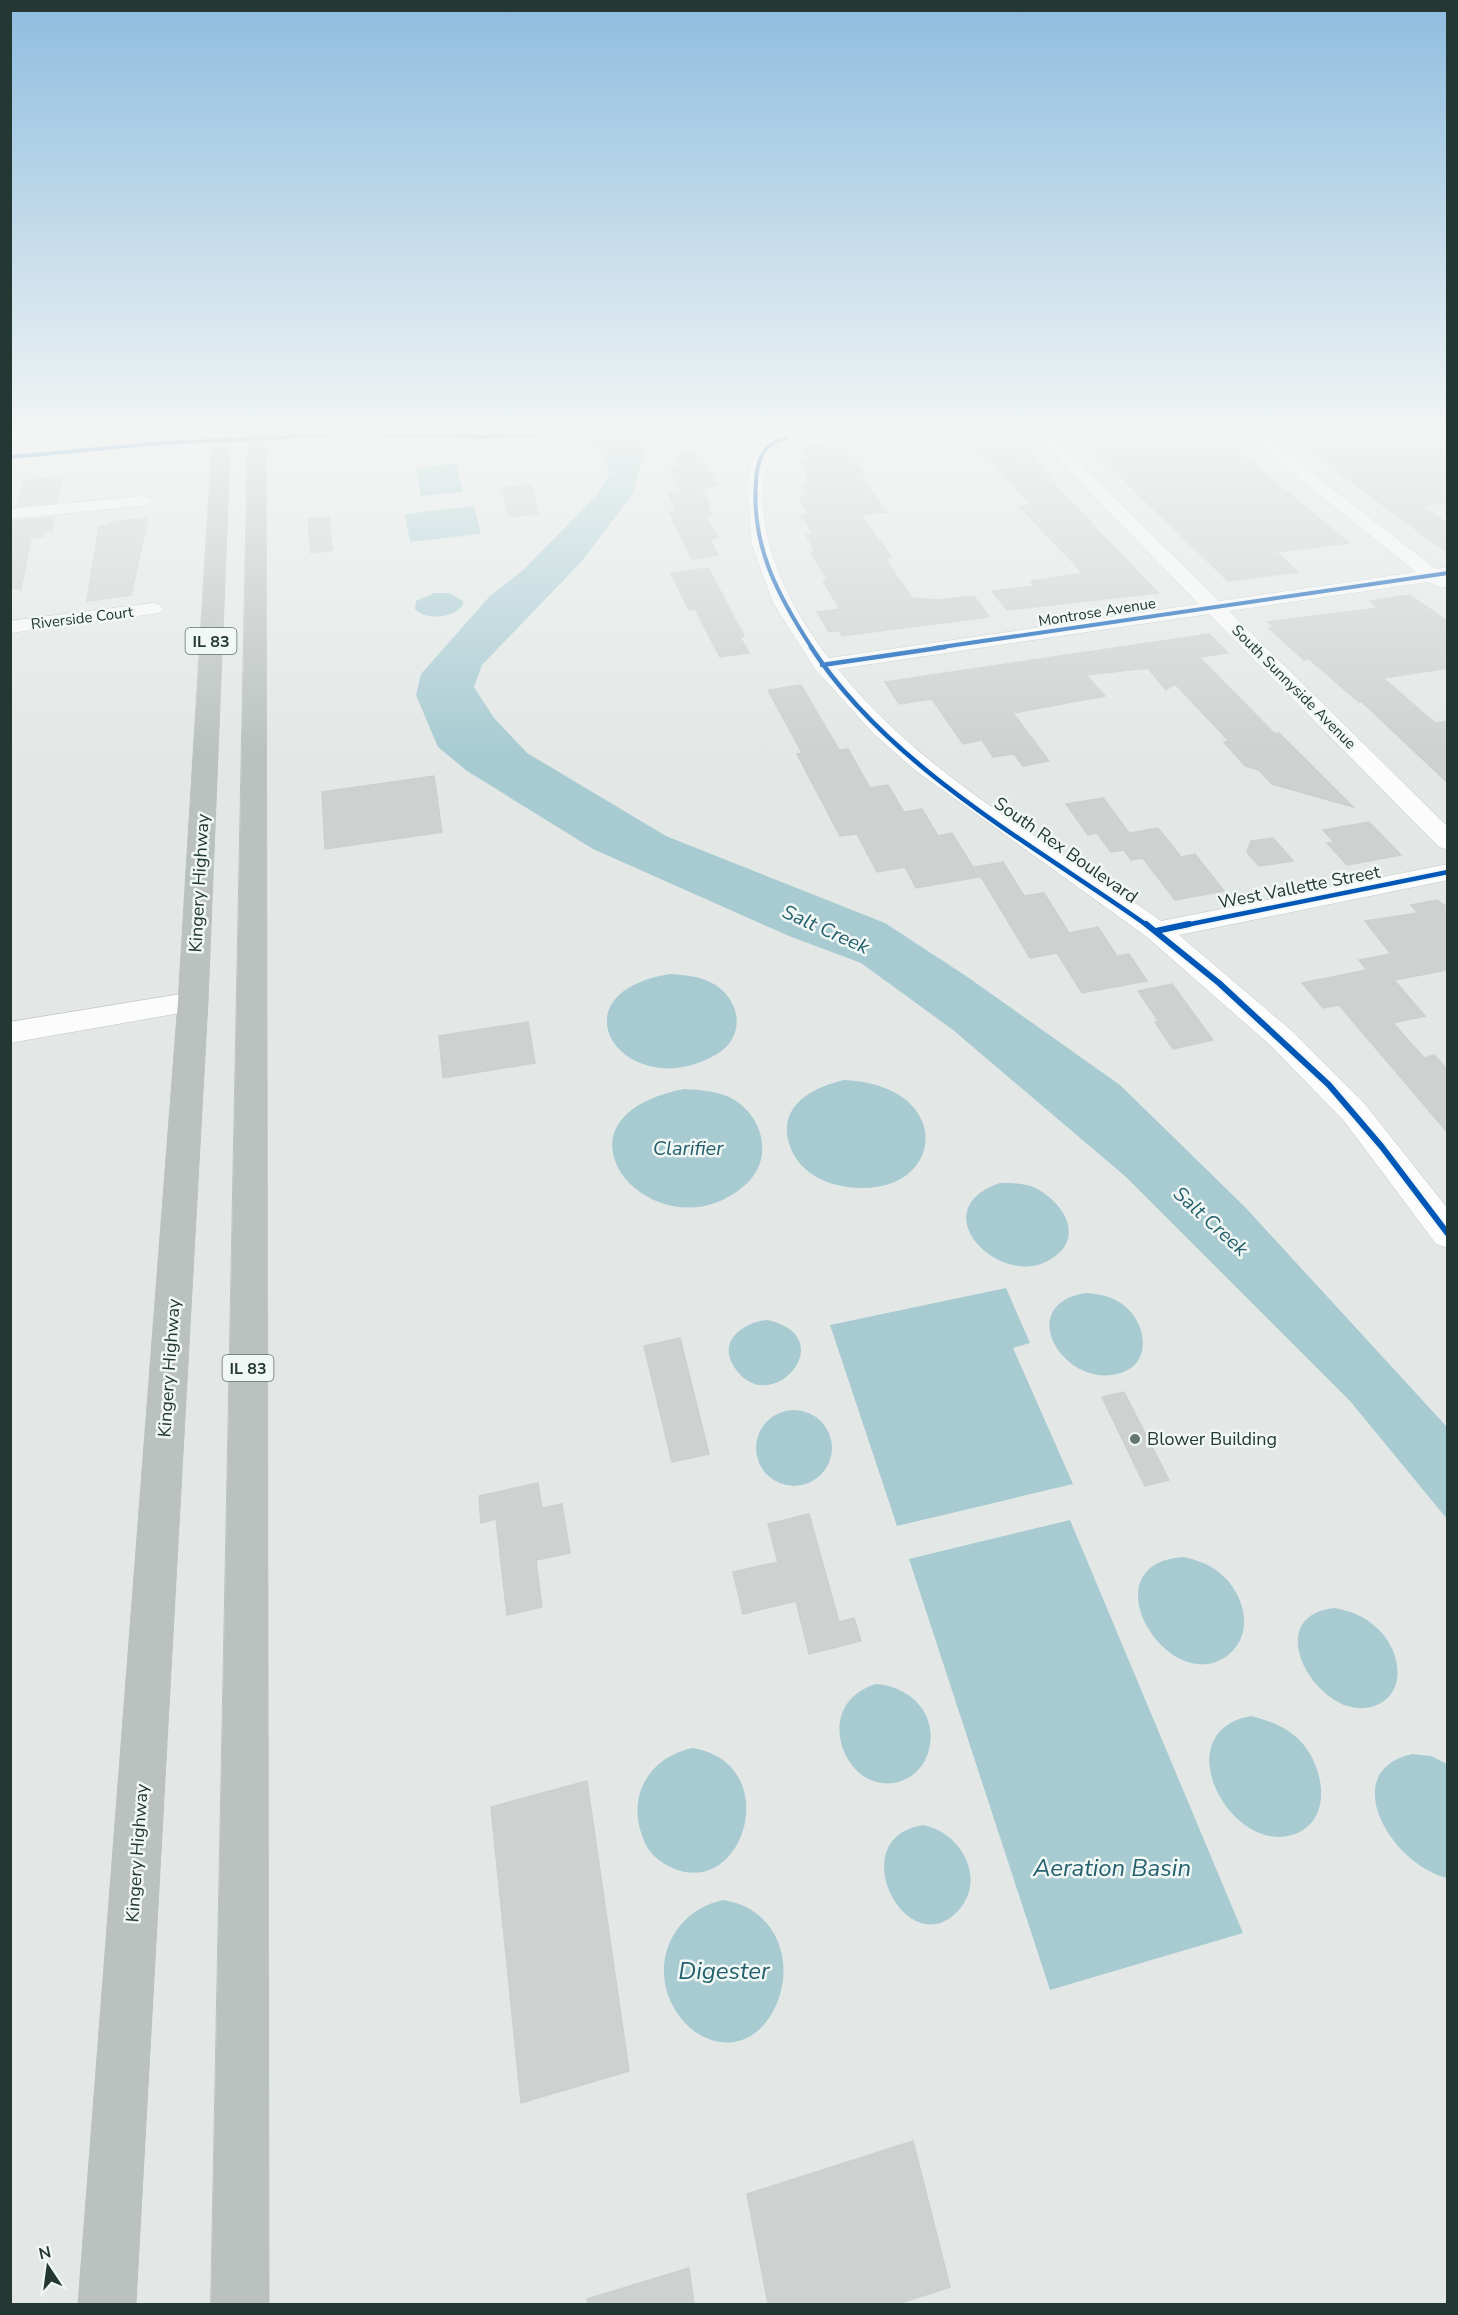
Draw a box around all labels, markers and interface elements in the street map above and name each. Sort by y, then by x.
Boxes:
street label: Montrose Avenue [1037,593,1157,631]
street label: Riverside Court [30,602,135,634]
street label: South Sunnyside Avenue [1227,620,1361,754]
road number: IL 83 [186,628,236,654]
street label: South Rex Boulevard [989,791,1143,909]
street label: Kingery Highway [183,812,215,953]
street label: West Vallette Street [1216,859,1383,914]
water label: Salt Creek [778,898,874,961]
water label: Clarifier [653,1135,724,1162]
water label: Salt Creek [1167,1180,1255,1263]
street label: Kingery Highway [152,1297,186,1438]
road number: IL 83 [222,1355,274,1381]
place label: Blower Building [1147,1427,1277,1451]
marker: Blower Building [1128,1432,1142,1446]
street label: Kingery Highway [120,1782,154,1923]
water label: Aeration Basin [1032,1852,1191,1884]
water label: Digester [678,1955,771,1987]
north arrow [18,2237,78,2297]
text: N [37,2241,53,2265]

